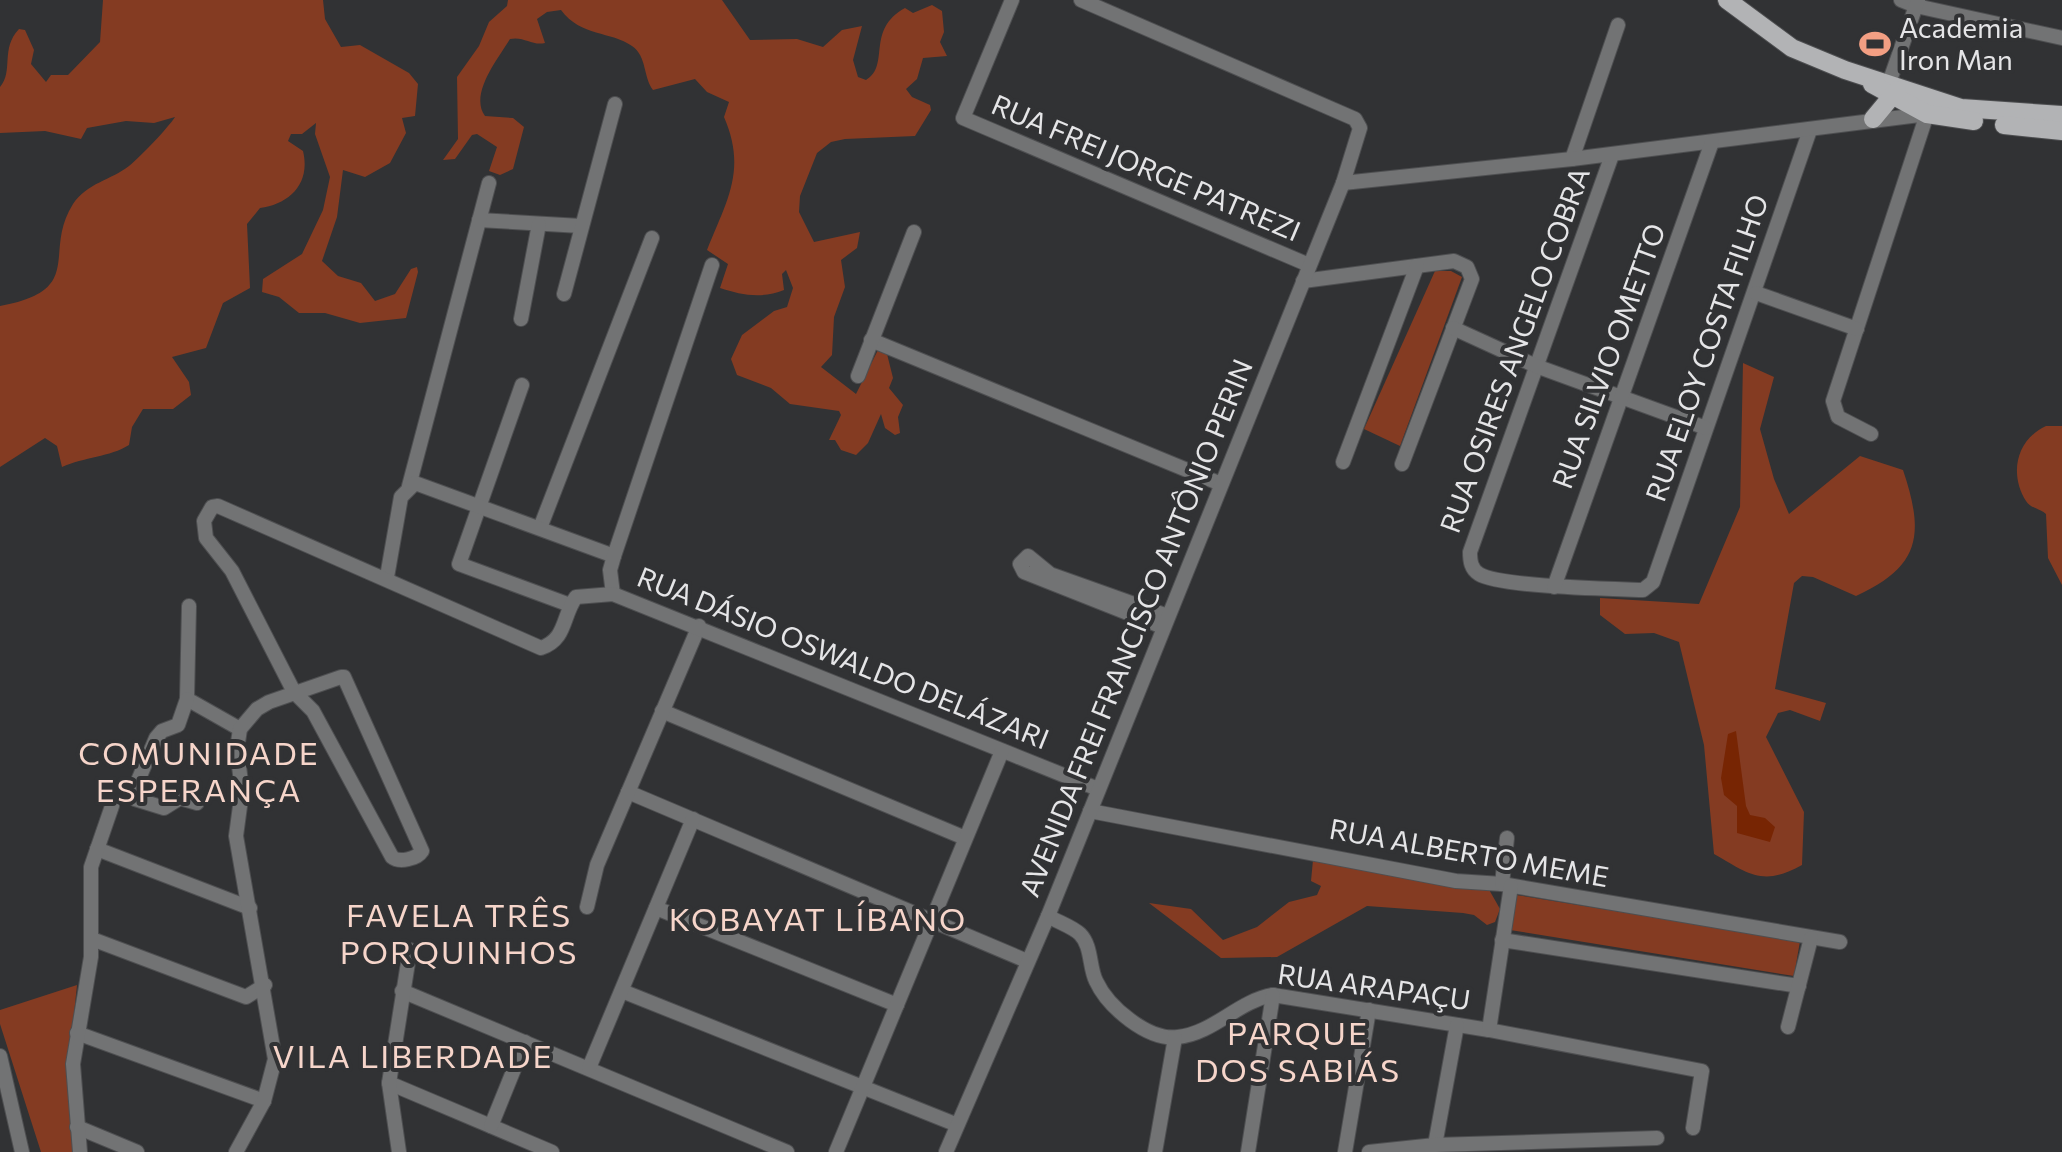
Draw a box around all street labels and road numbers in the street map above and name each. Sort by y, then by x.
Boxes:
street label: RUA FREI JORGE PATREZI [987,87,1306,248]
street label: RUA OSIRES ANGELO COBRA [1432,162,1596,537]
street label: RUA ELOY COSTA FILHO [1638,190,1775,506]
street label: RUA SILVIO OMETTO [1544,219,1672,493]
street label: AVENIDA FREI FRANCISCO ANTÔNIO PERIN [1011,354,1259,901]
street label: RUA DÁSIO OSWALDO DELÁZARI [633,559,1054,755]
street label: RUA ALBERTO MEME [1327,811,1611,893]
street label: RUA ARAPAÇU [1276,956,1473,1016]

